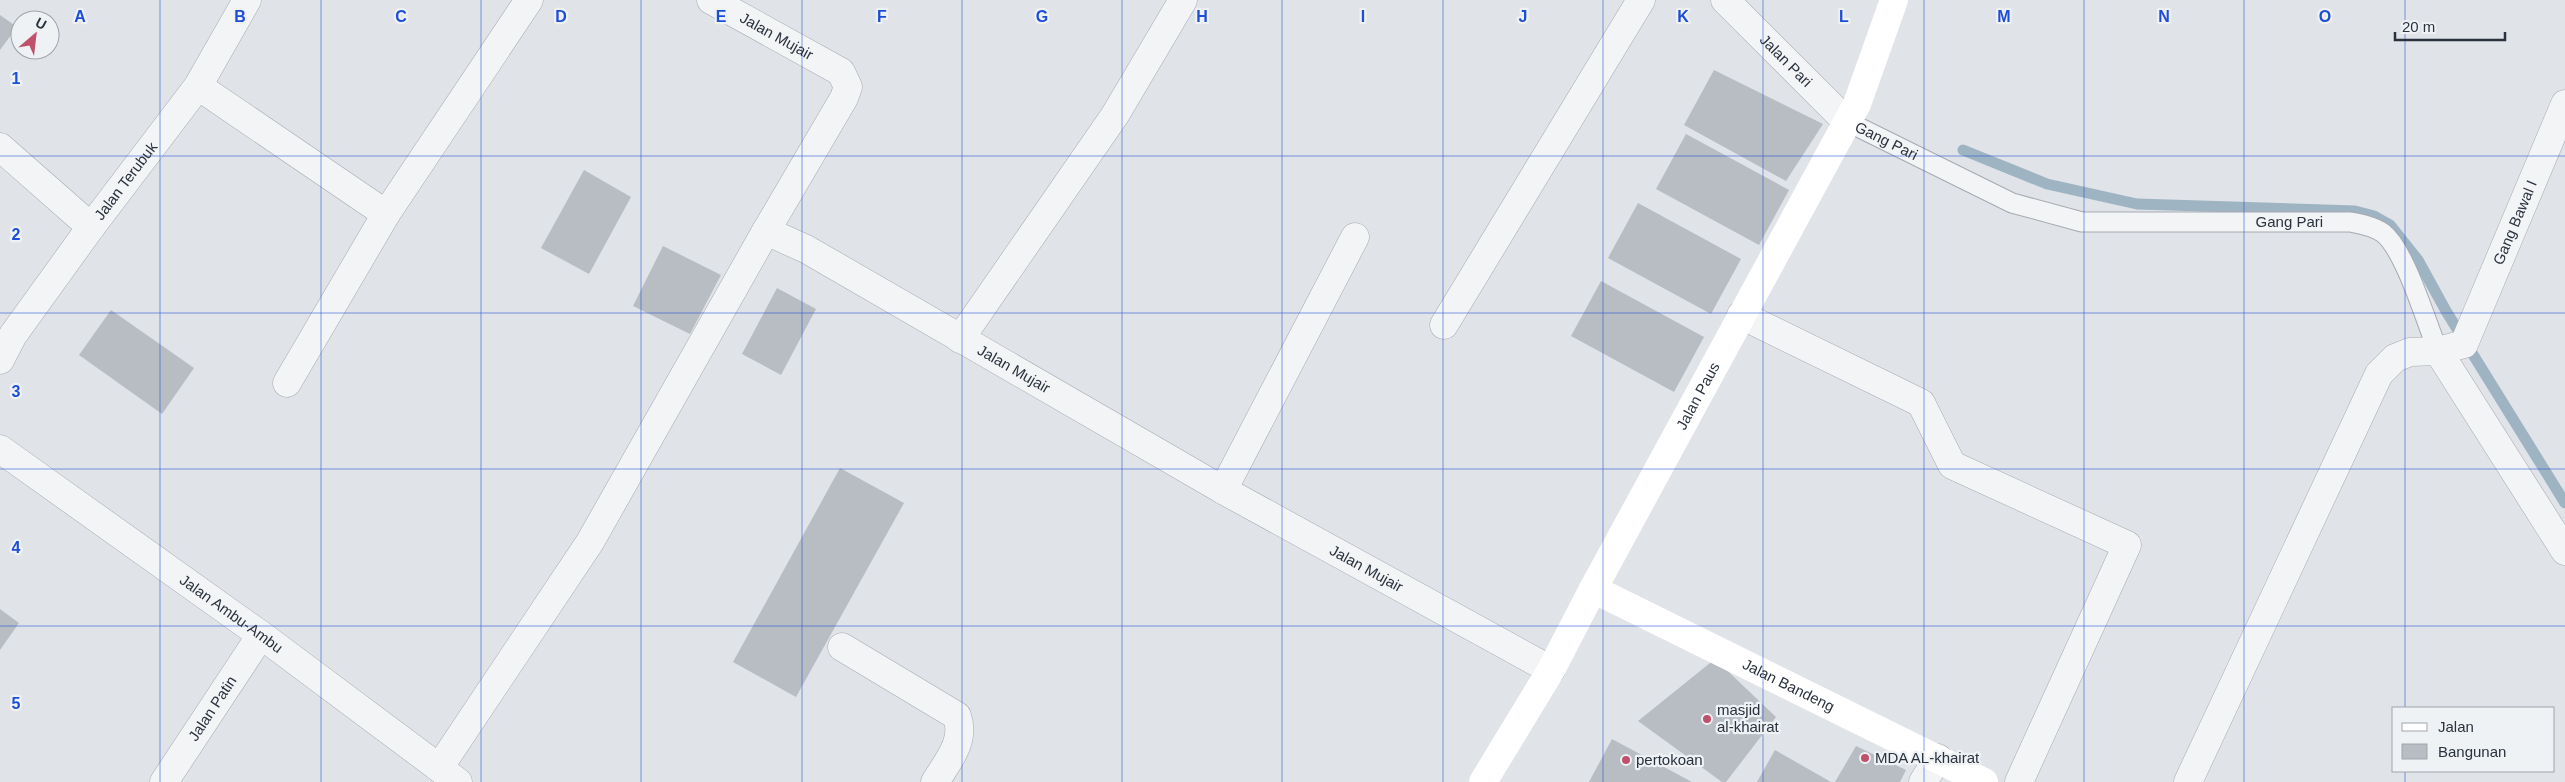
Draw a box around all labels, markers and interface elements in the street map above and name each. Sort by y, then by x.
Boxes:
text: A [74,8,86,25]
text: B [234,8,246,25]
text: C [395,8,407,25]
text: D [555,8,567,25]
text: E [716,8,727,25]
text: F [877,8,887,25]
text: G [1036,8,1048,25]
text: H [1196,8,1208,25]
text: I [1361,8,1365,25]
text: J [1519,8,1527,25]
text: K [1677,8,1689,25]
text: L [1839,8,1849,25]
text: M [1997,8,2011,25]
text: N [2158,8,2170,25]
text: O [2319,8,2331,25]
street label: Jalan Mujair [737,9,816,63]
north arrow [10,10,60,60]
scale bar [2395,10,2505,42]
text: U [33,14,49,33]
text: 20 m [2402,18,2435,35]
street label: Jalan Pari [1757,31,1816,90]
text: 1 [12,70,21,87]
street label: Gang Pari [1853,118,1921,163]
street label: Jalan Terubuk [90,138,161,223]
street label: Gang Bawal I [2489,178,2540,267]
street label: Gang Pari [2256,213,2323,230]
text: 2 [12,226,21,243]
street label: Jalan Mujair [975,341,1053,396]
street label: Jalan Paus [1672,359,1723,432]
text: 3 [12,383,21,400]
text: 4 [12,539,21,556]
street label: Jalan Mujair [1327,541,1406,595]
street label: Jalan Ambu-Ambu [177,571,286,656]
street label: Jalan Bandeng [1740,655,1837,715]
street label: Jalan Patin [185,673,240,744]
text: 5 [12,695,21,712]
place label: masjid al-khairat [1717,701,1780,735]
legend [2392,707,2555,772]
marker: masjid al-khairat [1701,713,1713,725]
text: Jalan [2438,718,2474,735]
text: Bangunan [2438,743,2506,760]
place label: MDA AL-khairat [1875,749,1980,766]
place label: pertokoan [1636,751,1703,768]
marker: MDA AL-khairat [1859,752,1871,764]
marker: pertokoan [1620,754,1632,766]

